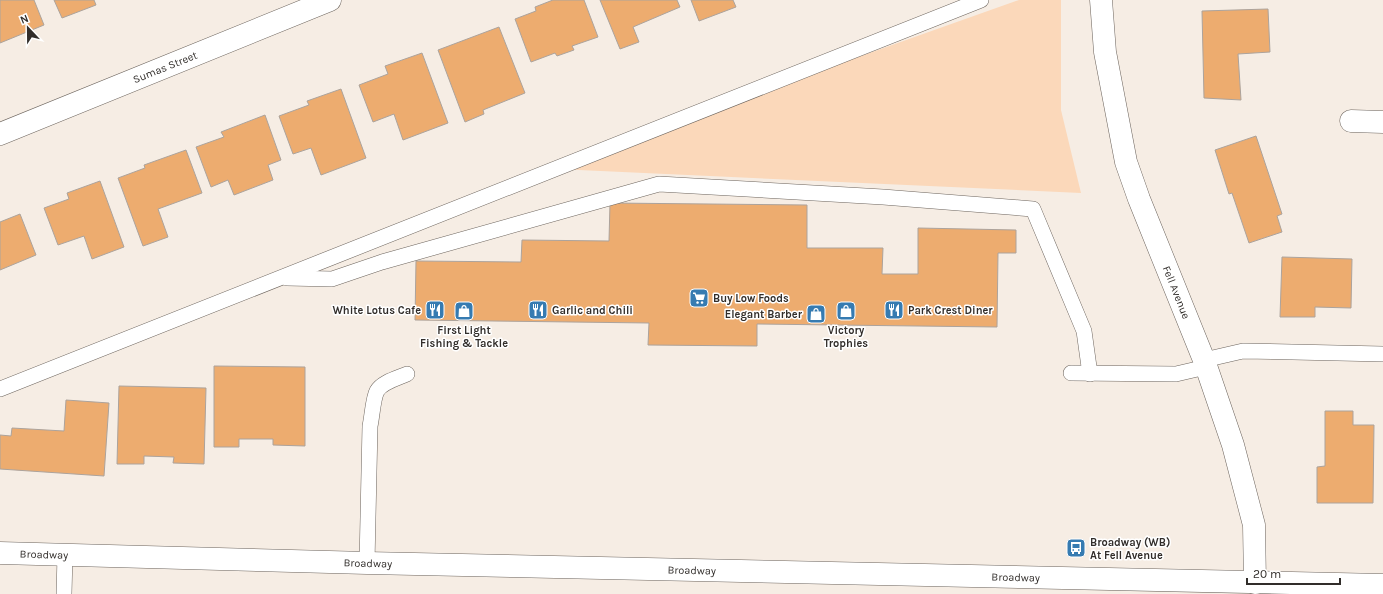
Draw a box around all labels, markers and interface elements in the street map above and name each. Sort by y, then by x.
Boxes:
north arrow [8,8,48,48]
text: N [18,12,31,27]
street label: Sumas Street [131,49,199,86]
street label: Fell Avenue [1160,264,1193,321]
supermarket icon: Buy Low Foods [688,287,710,309]
place label: Buy Low Foods [713,292,789,305]
restaurant icon: White Lotus Cafe [424,299,446,321]
restaurant icon: Garlic and Chili [527,299,549,321]
restaurant icon: Park Crest Diner [883,299,905,321]
shop icon: First Light Fishing & Tackle [453,300,475,322]
shop icon: Victory Trophies [835,300,857,322]
shop icon: Elegant Barber [805,303,827,325]
place label: White Lotus Cafe [332,304,421,317]
place label: Garlic and Chili [552,304,633,317]
place label: Park Crest Diner [908,304,993,317]
place label: Elegant Barber [725,308,803,321]
place label: First Light Fishing & Tackle [420,324,508,350]
place label: Victory Trophies [824,324,868,350]
place label: Broadway (WB) At Fell Avenue [1090,536,1170,562]
bus stop icon: Broadway (WB) At Fell Avenue [1065,537,1087,559]
street label: Broadway [19,548,68,562]
street label: Broadway [343,556,392,571]
scale bar [1247,560,1340,586]
street label: Broadway [667,564,716,578]
text: 20 m [1253,567,1281,581]
street label: Broadway [991,571,1040,585]

